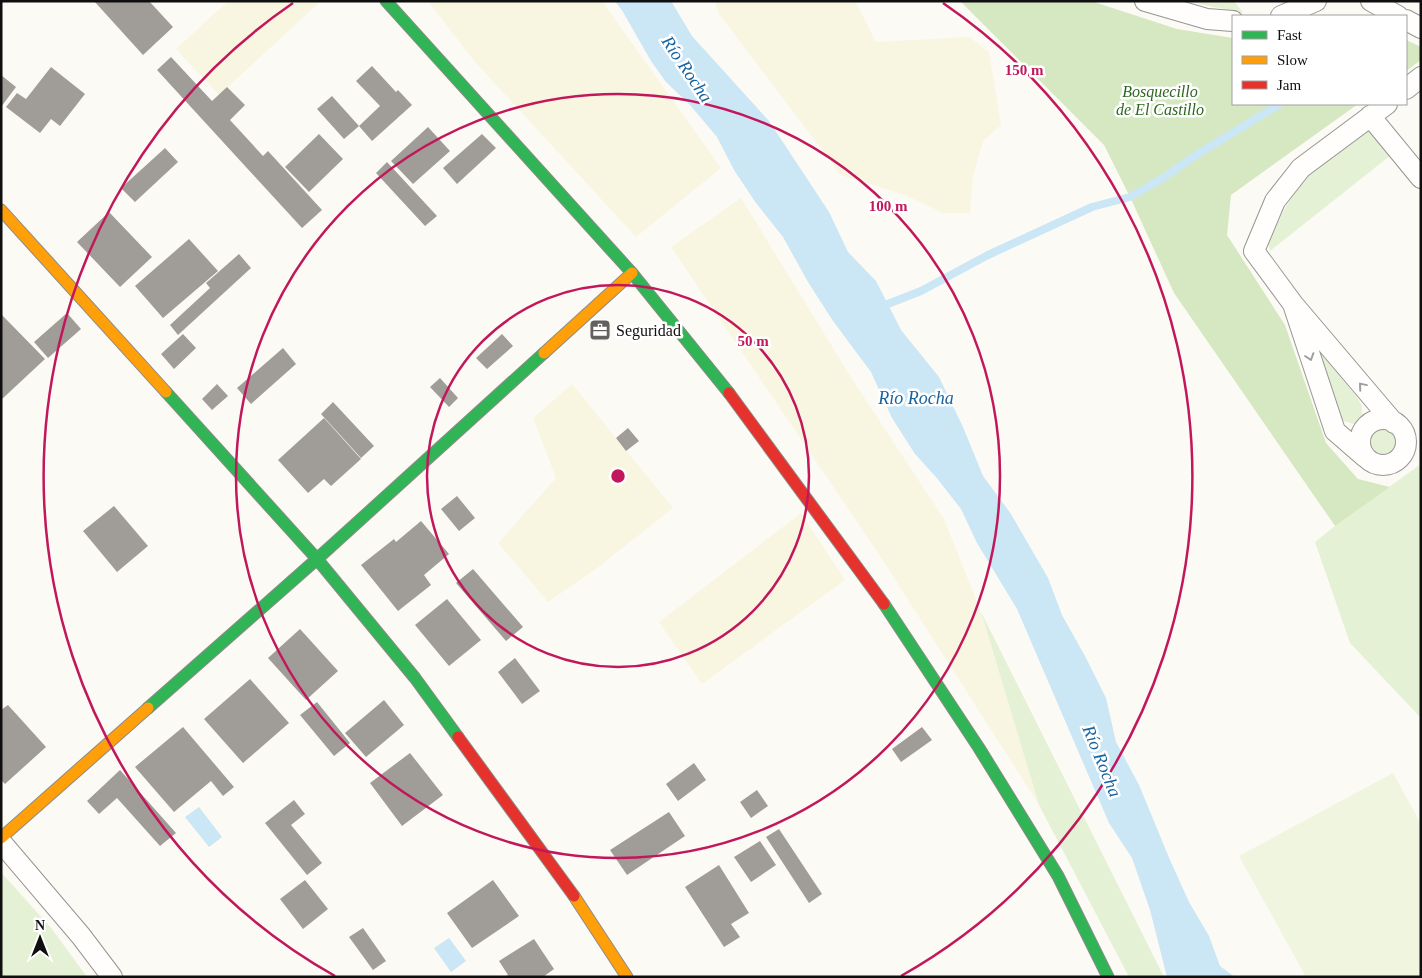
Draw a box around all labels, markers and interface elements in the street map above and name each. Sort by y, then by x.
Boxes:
legend [1232,15,1407,105]
text: Fast [1277,27,1303,43]
water label: Río Rocha [657,31,716,106]
text: Slow [1277,52,1308,68]
text: 150 m [1005,62,1044,78]
text: Jam [1277,77,1301,93]
park label: Bosquecillo de El Castillo [1116,83,1204,118]
text: 100 m [869,198,908,214]
office icon: Seguridad [588,318,612,342]
place label: Seguridad [616,322,681,340]
text: 50 m [737,333,769,349]
one-way arrow [1305,352,1315,360]
one-way arrow [1360,383,1368,392]
water label: Río Rocha [877,388,954,408]
centre of rings [609,467,627,485]
water label: Río Rocha [1078,721,1125,800]
north arrow [15,913,65,963]
text: N [35,918,45,933]

